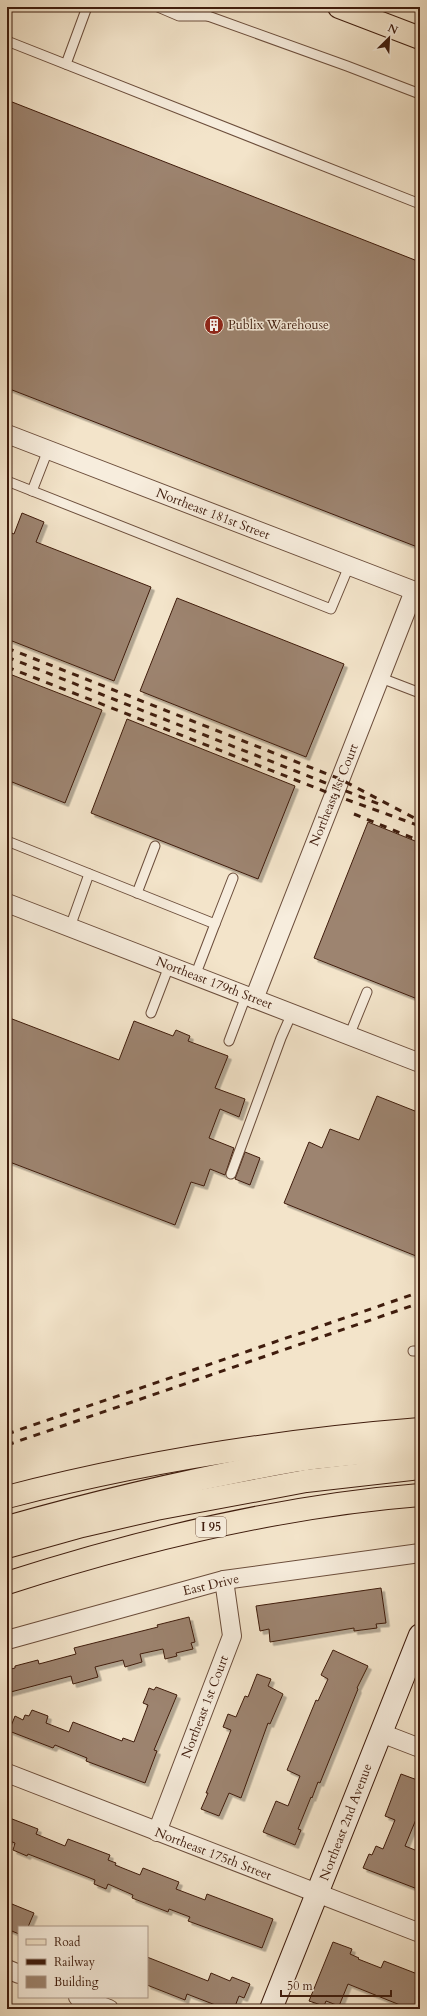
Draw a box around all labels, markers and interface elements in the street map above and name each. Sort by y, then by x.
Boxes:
north arrow [369,18,409,58]
text: N [385,21,401,38]
building icon: Publix Warehouse [203,314,225,336]
place label: Publix Warehouse [228,316,329,334]
street label: Northeast 181st Street [153,484,273,544]
street label: Northeast 1st Court [305,741,363,849]
street label: Northeast 179th Street [153,952,275,1014]
road number: I 95 [196,1517,226,1537]
street label: East Drive [181,1570,241,1600]
street label: Northeast 1st Court [177,1653,233,1761]
street label: Northeast 2nd Avenue [315,1761,377,1883]
street label: Northeast 175th Street [152,1823,274,1885]
legend [18,1926,148,1998]
text: Road [54,1934,81,1950]
text: Railway [54,1954,96,1970]
scale bar [281,1972,391,1998]
text: Building [54,1974,99,1990]
text: 50 m [287,1978,314,1994]

